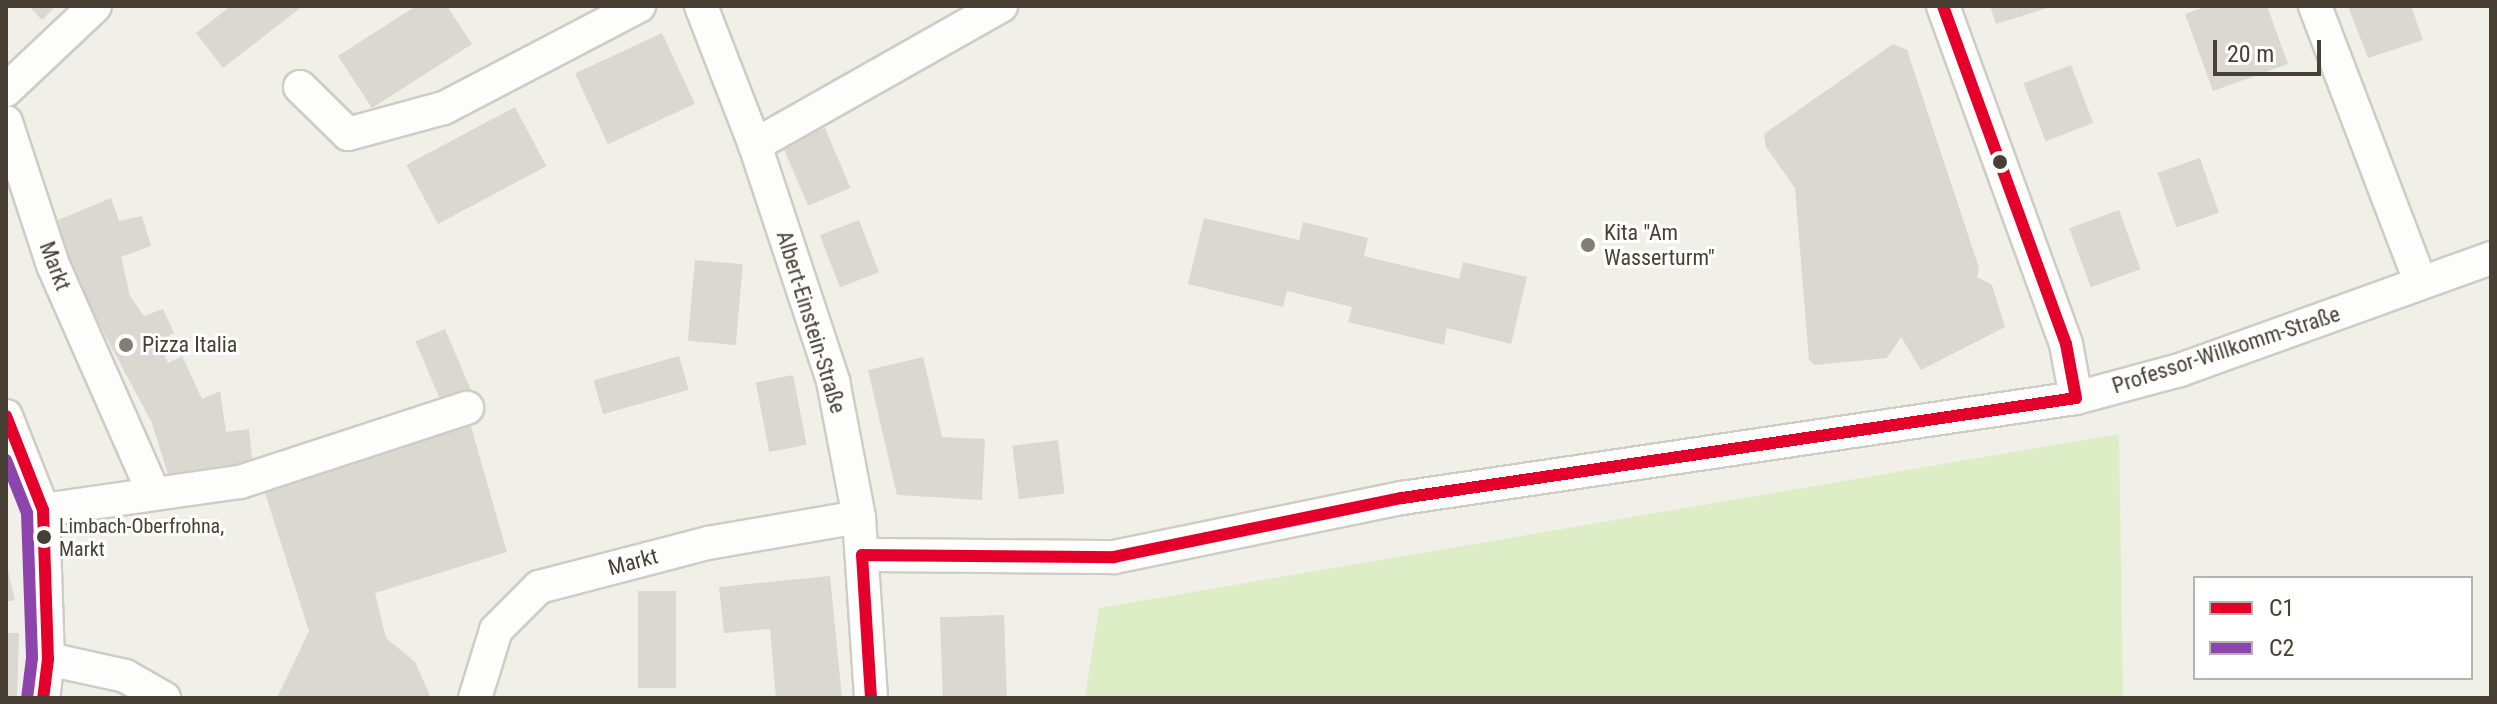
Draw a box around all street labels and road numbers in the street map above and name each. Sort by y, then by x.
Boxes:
street label: Albert-Einstein-Straße [771,228,851,416]
street label: Markt [34,238,76,294]
street label: Professor-Willkomm-Straße [2109,301,2343,399]
street label: Markt [605,543,661,581]

